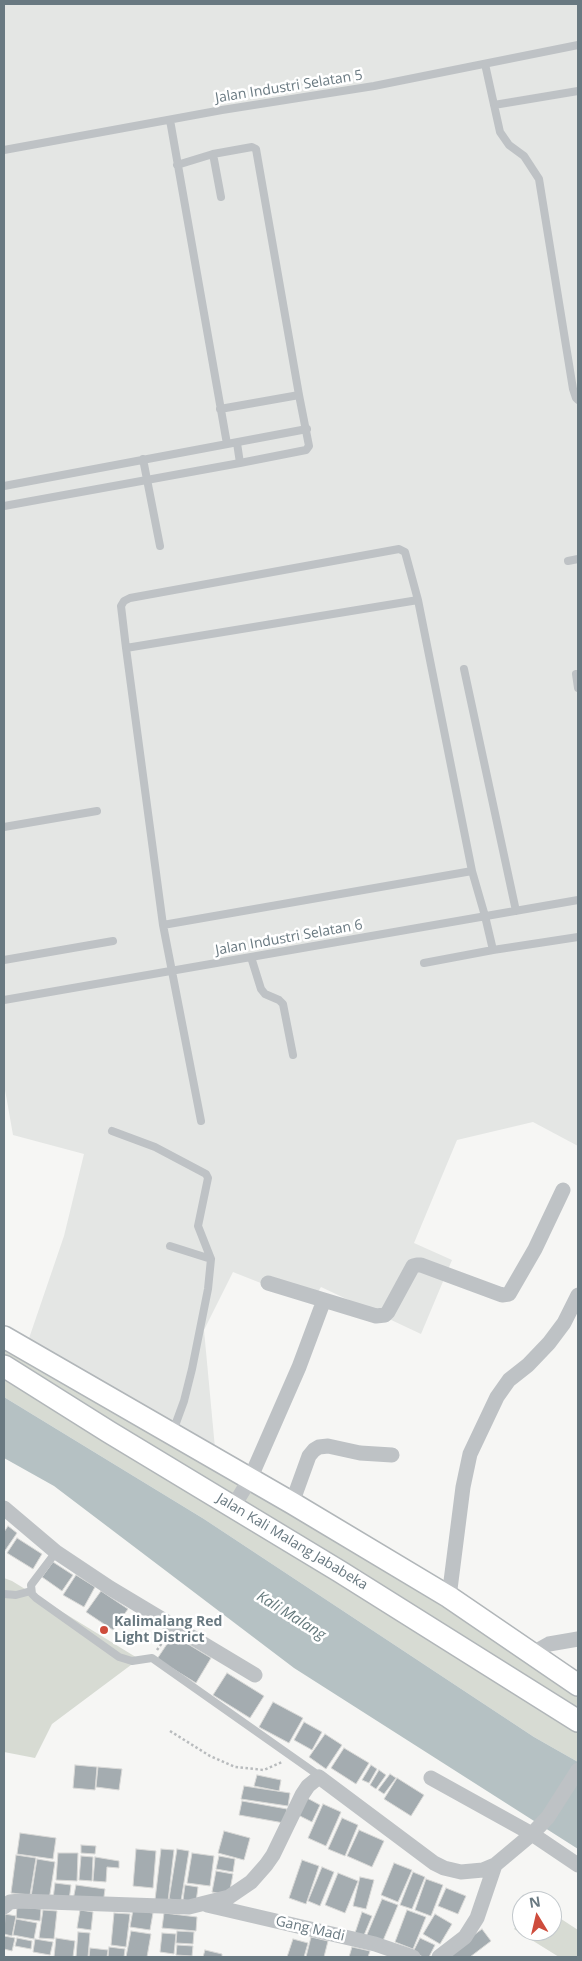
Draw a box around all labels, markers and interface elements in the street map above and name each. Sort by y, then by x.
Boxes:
street label: Jalan Industri Selatan 5 [214,67,364,107]
street label: Jalan Industri Selatan 6 [214,917,364,959]
street label: Jalan Kali Malang Jababeka [213,1490,371,1594]
water label: Kali Malang [253,1588,329,1644]
place label: Kalimalang Red Light District [114,1614,222,1646]
marker: Kalimalang Red Light District [98,1624,110,1636]
north arrow [512,1891,562,1941]
text: N [528,1891,542,1912]
street label: Gang Madi [274,1913,346,1945]

